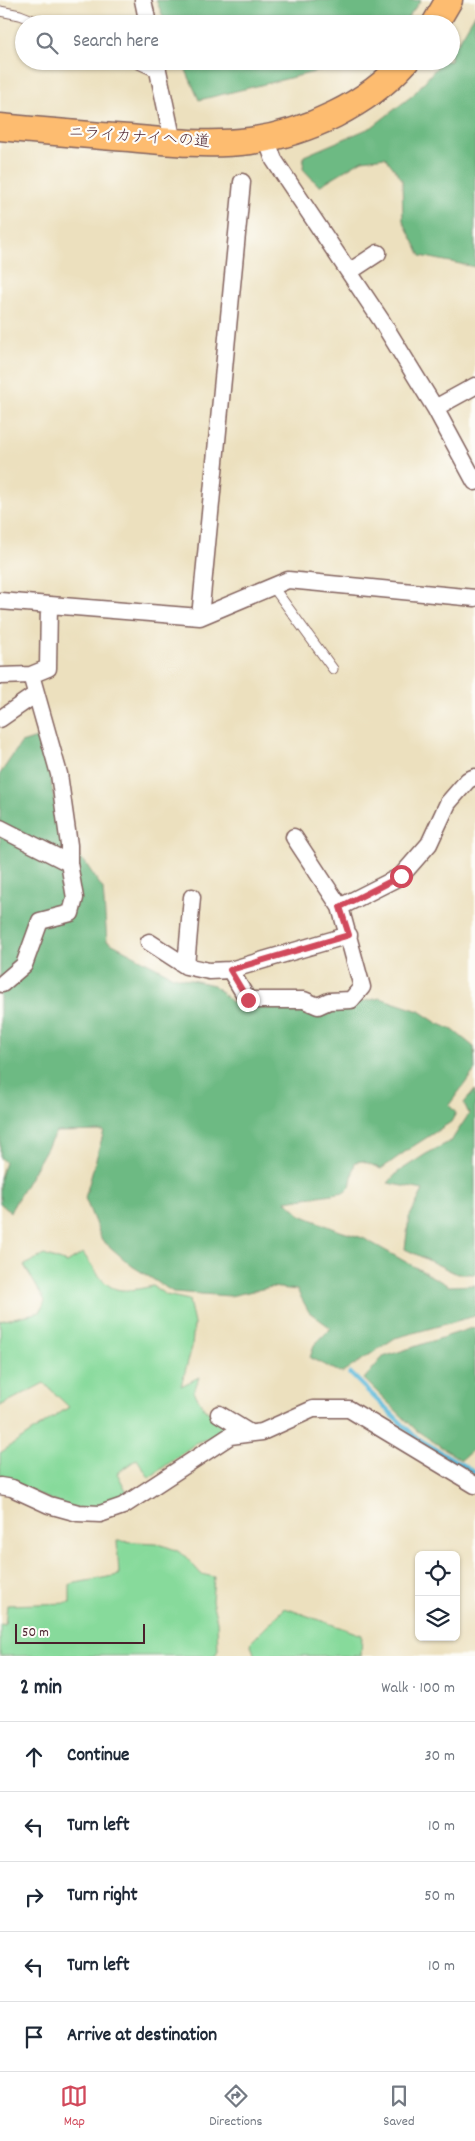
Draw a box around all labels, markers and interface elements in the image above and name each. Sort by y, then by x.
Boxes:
search box [15,15,460,70]
icon: search [33,29,61,57]
text: Search here [73,29,159,56]
street label: ニライカナイへの道 [67,122,211,154]
route start [390,865,413,888]
route end [237,989,260,1012]
map controls [415,1551,460,1641]
button: locate [415,1551,460,1596]
button: layers [415,1596,460,1641]
scale bar [15,1621,145,1644]
text: 50 m [22,1623,49,1643]
text: 2 min [20,1674,62,1704]
text: Walk · 100 m [381,1677,455,1700]
icon: ahead [20,1743,48,1771]
text: Continue [67,1743,129,1770]
text: 30 m [425,1745,455,1768]
icon: left [20,1813,48,1841]
text: Turn left [67,1813,130,1840]
text: 10 m [428,1815,455,1838]
icon: right [20,1883,48,1911]
text: Turn right [67,1883,138,1910]
text: 50 m [424,1885,455,1908]
icon: left [20,1953,48,1981]
text: Turn left [67,1953,130,1980]
text: 10 m [428,1955,455,1978]
icon: arrive [20,2023,48,2051]
text: Arrive at destination [67,2023,217,2050]
tab: Map [60,2082,88,2132]
tab: Directions [209,2082,262,2132]
tab: Saved [383,2082,415,2132]

